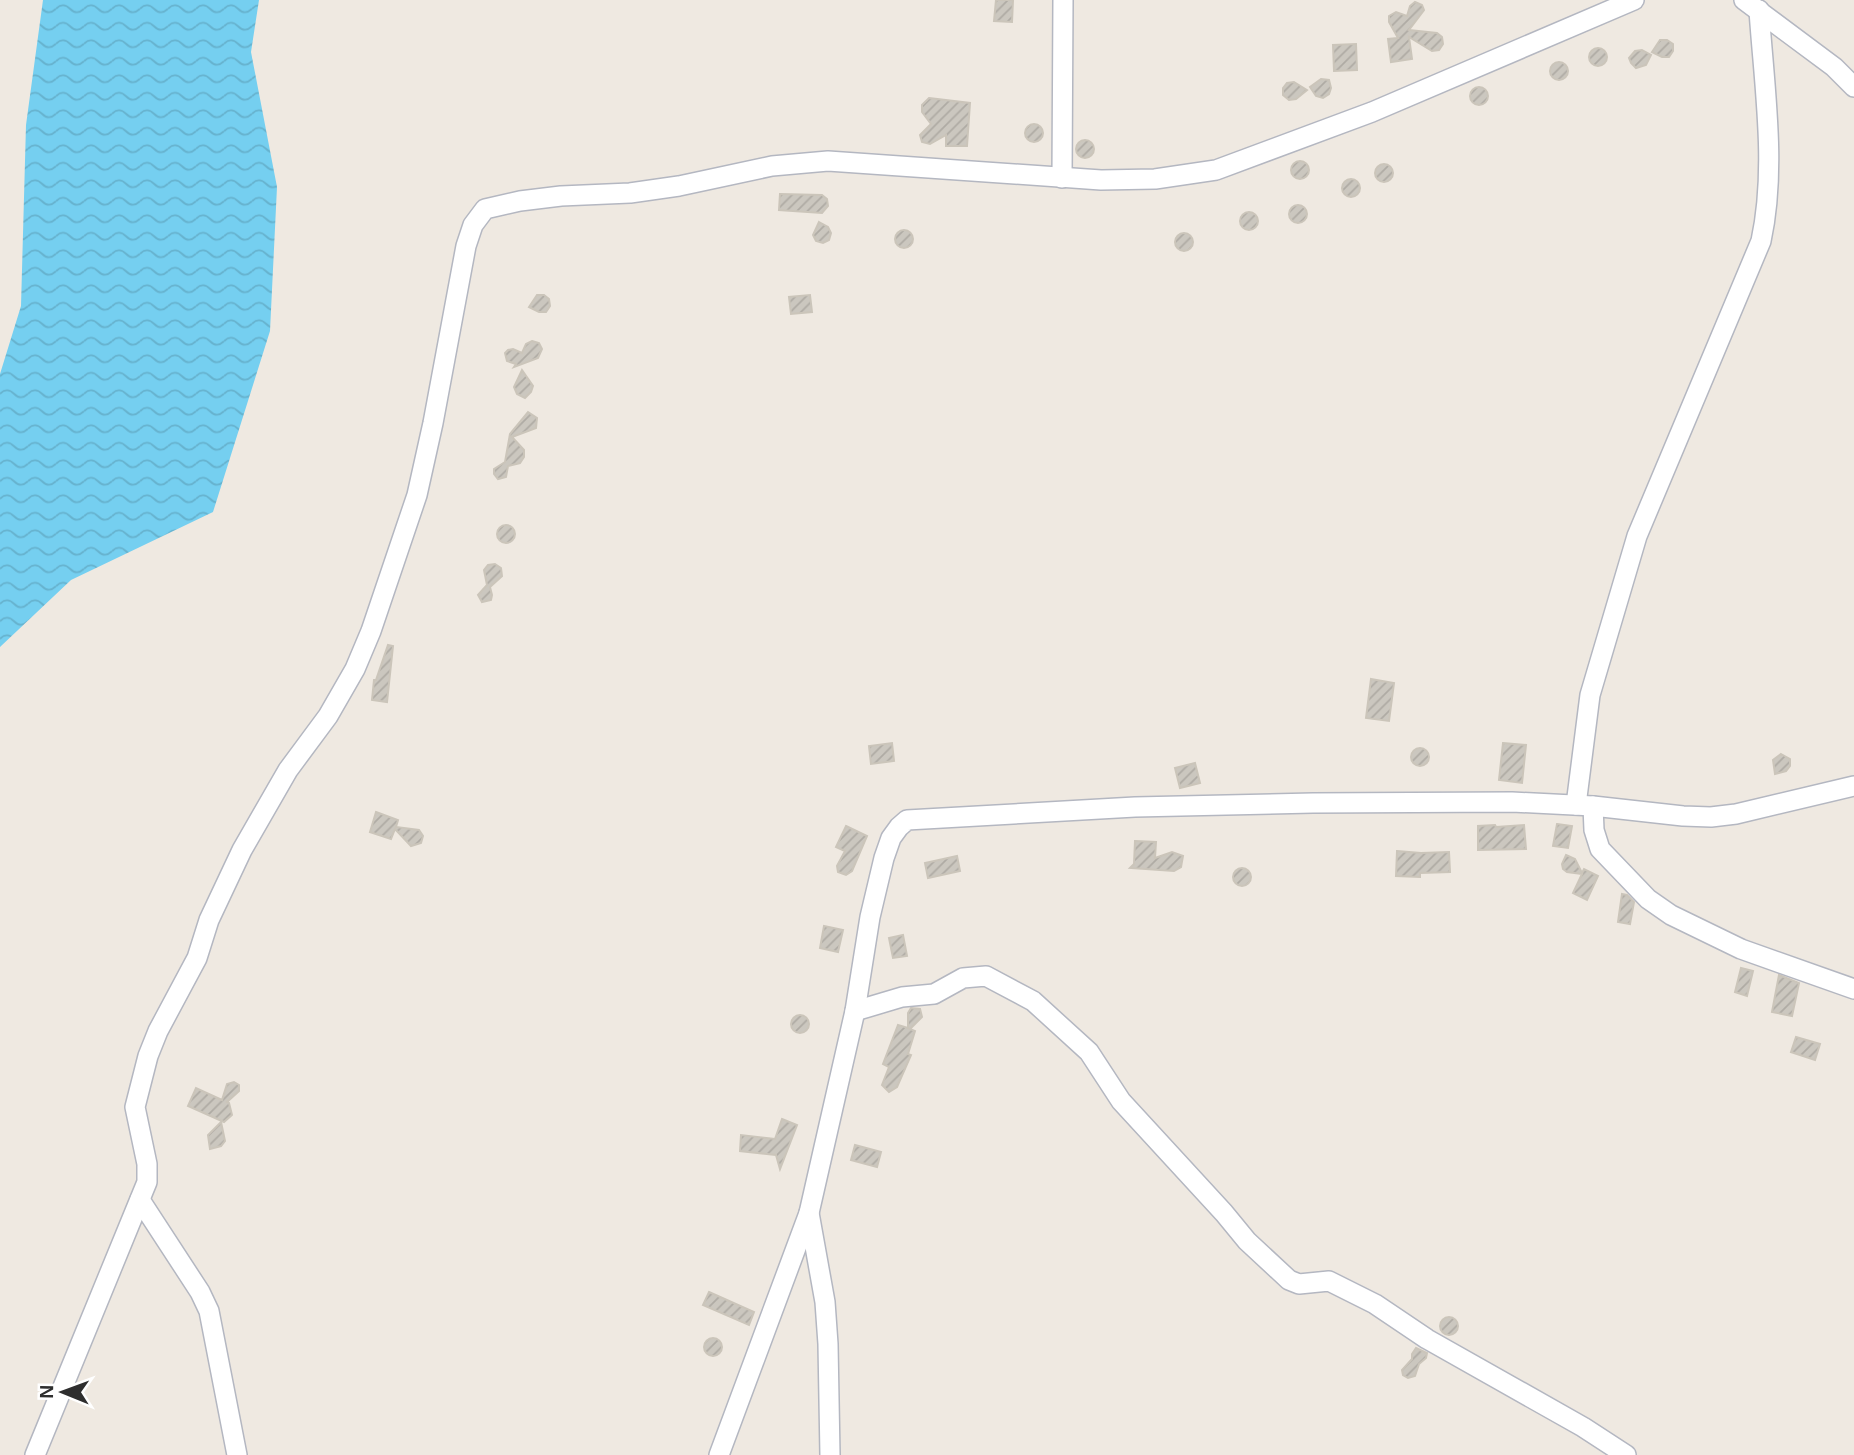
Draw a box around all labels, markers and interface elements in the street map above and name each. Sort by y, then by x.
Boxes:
north arrow [28,1357,98,1427]
text: N [36,1385,57,1399]

